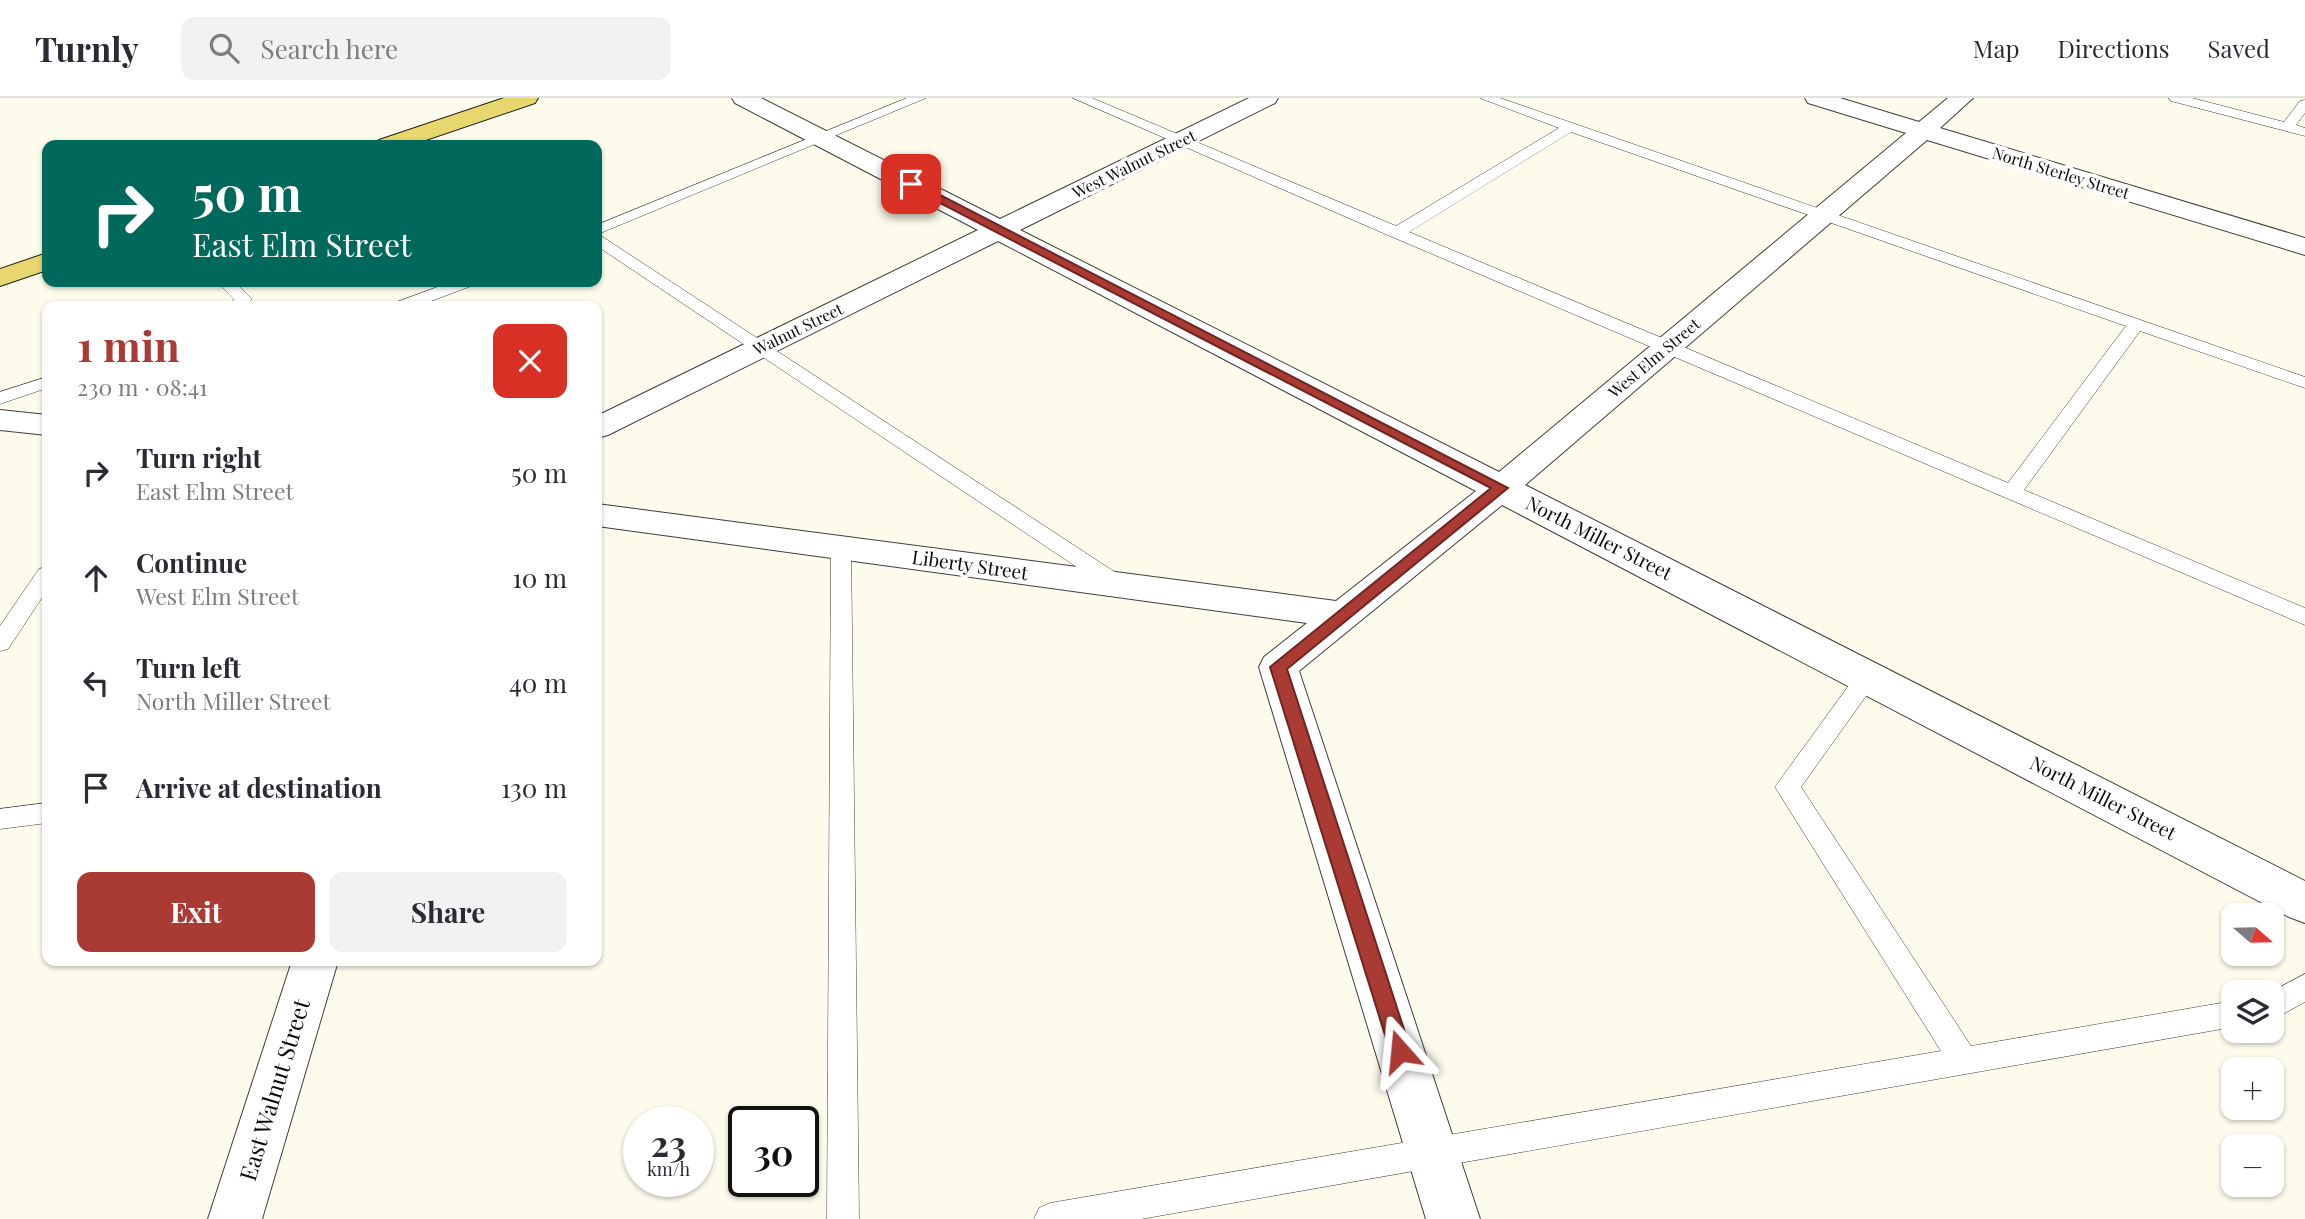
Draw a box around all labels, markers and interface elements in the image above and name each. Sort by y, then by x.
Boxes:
search box [181,17,671,80]
text: Turnly [35,26,139,70]
icon: search [205,29,243,67]
text: Search here [261,31,398,66]
text: Map [1973,32,2019,64]
text: Directions [2057,32,2170,64]
text: Saved [2208,32,2270,64]
street label: West Walnut Street [1068,124,1199,203]
street label: North Sterley Street [1990,142,2132,203]
pin [881,154,941,214]
text: 50 m [192,159,302,224]
icon: arrive [892,165,930,203]
icon: right [77,168,168,259]
text: East Elm Street [192,222,411,265]
street label: Walnut Street [748,298,846,360]
street label: West Elm Street [1603,313,1704,403]
text: 1 min [77,317,180,373]
button: close [493,324,567,398]
text: 230 m · 08:41 [77,371,208,402]
text: Turn right [136,440,262,475]
icon: right [77,454,115,492]
text: 50 m [511,455,567,490]
text: East Elm Street [136,475,294,506]
street label: North Miller Street [1522,489,1677,585]
street label: Liberty Street [910,543,1030,585]
text: Continue [136,545,247,580]
icon: ahead [77,559,115,597]
text: 10 m [512,560,567,595]
text: West Elm Street [136,580,299,611]
text: Turn left [136,650,241,685]
icon: left [77,664,115,702]
text: 40 m [509,665,567,700]
text: North Miller Street [136,685,331,716]
street label: North Miller Street [2026,749,2181,845]
icon: arrive [77,769,115,807]
text: Arrive at destination [136,770,382,805]
text: 130 m [501,770,567,805]
button: Exit [77,872,315,952]
button: Share [329,872,567,952]
north arrow [2221,903,2284,966]
map controls [2221,903,2284,1197]
button: layers [2221,980,2284,1043]
street label: East Walnut Street [231,994,316,1184]
position arrow [1363,1014,1437,1088]
button: + [2221,1057,2284,1120]
speed limit sign: 30 [728,1106,819,1197]
text: 23 [651,1119,686,1166]
button: − [2221,1134,2284,1197]
text: km/h [647,1157,690,1181]

